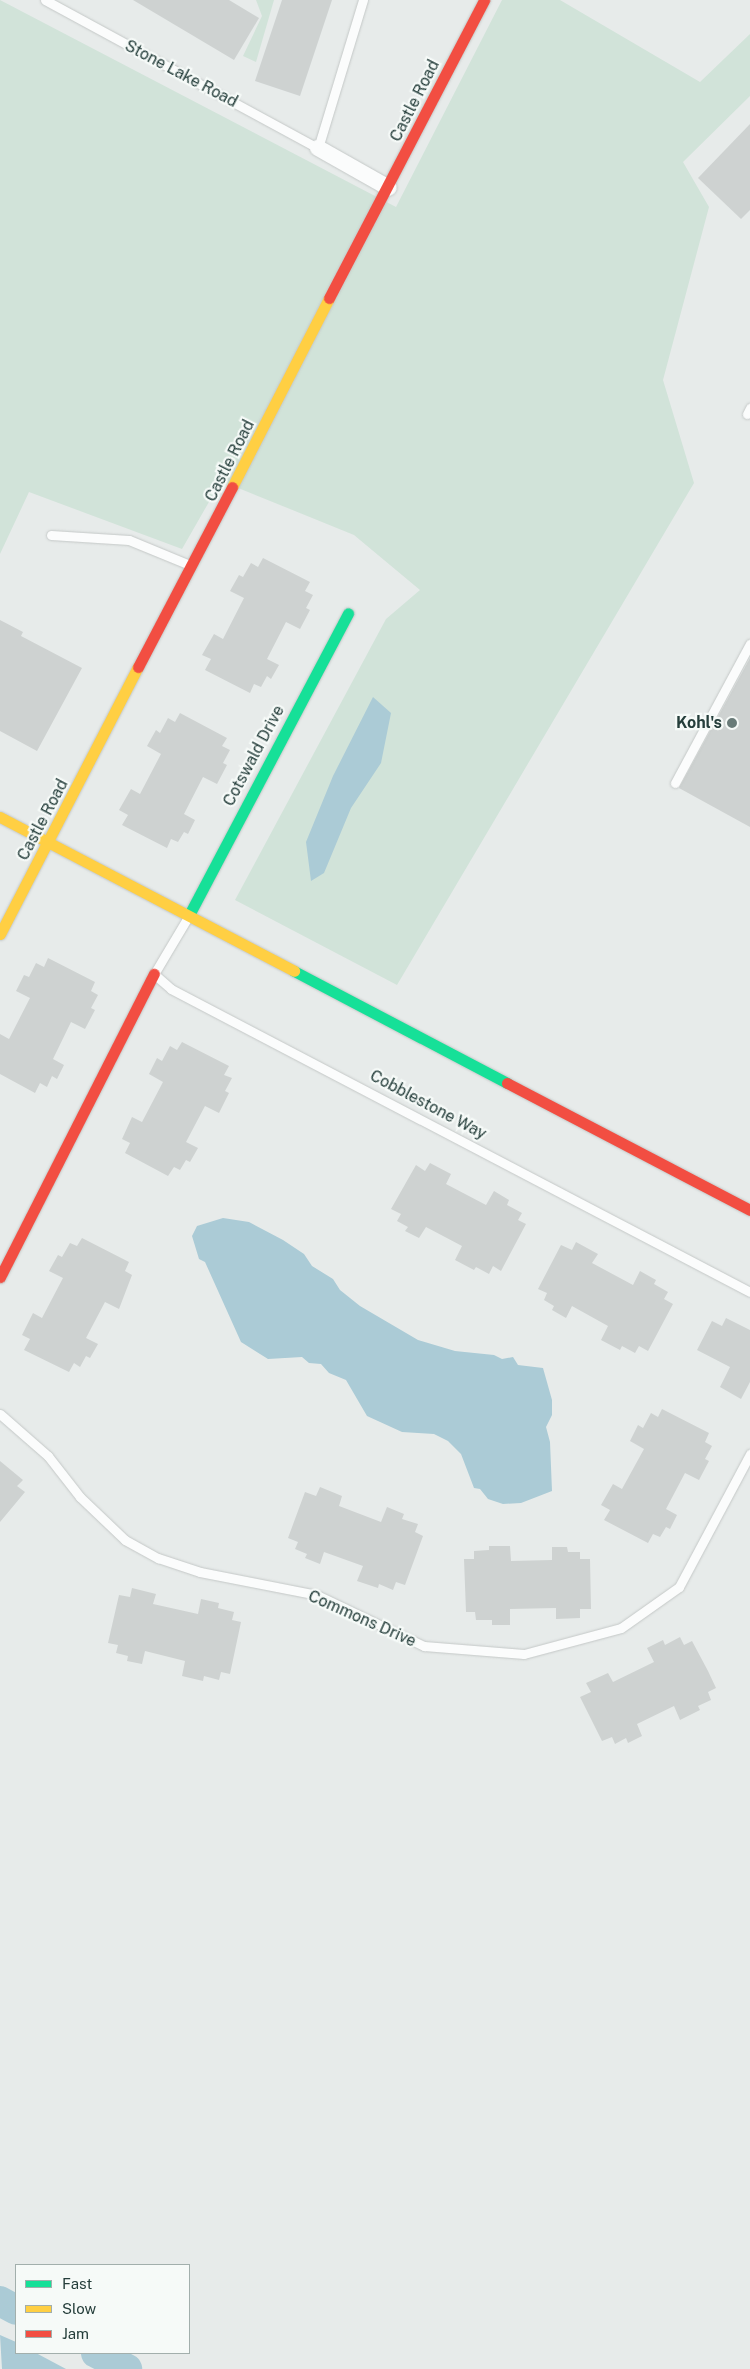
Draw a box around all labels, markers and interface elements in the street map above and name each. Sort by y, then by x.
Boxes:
street label: Stone Lake Road [121,36,241,112]
street label: Castle Road [386,57,444,145]
street label: Castle Road [201,417,259,505]
street label: Cotswald Drive [219,702,289,810]
place label: Kohl's [676,713,722,733]
marker: Kohl's [726,717,738,729]
street label: Castle Road [14,776,72,864]
street label: Cobblestone Way [366,1066,490,1144]
street label: Commons Drive [305,1587,419,1651]
legend [15,2264,190,2354]
text: Fast [62,2275,92,2292]
text: Slow [62,2300,96,2317]
text: Jam [62,2325,89,2342]

